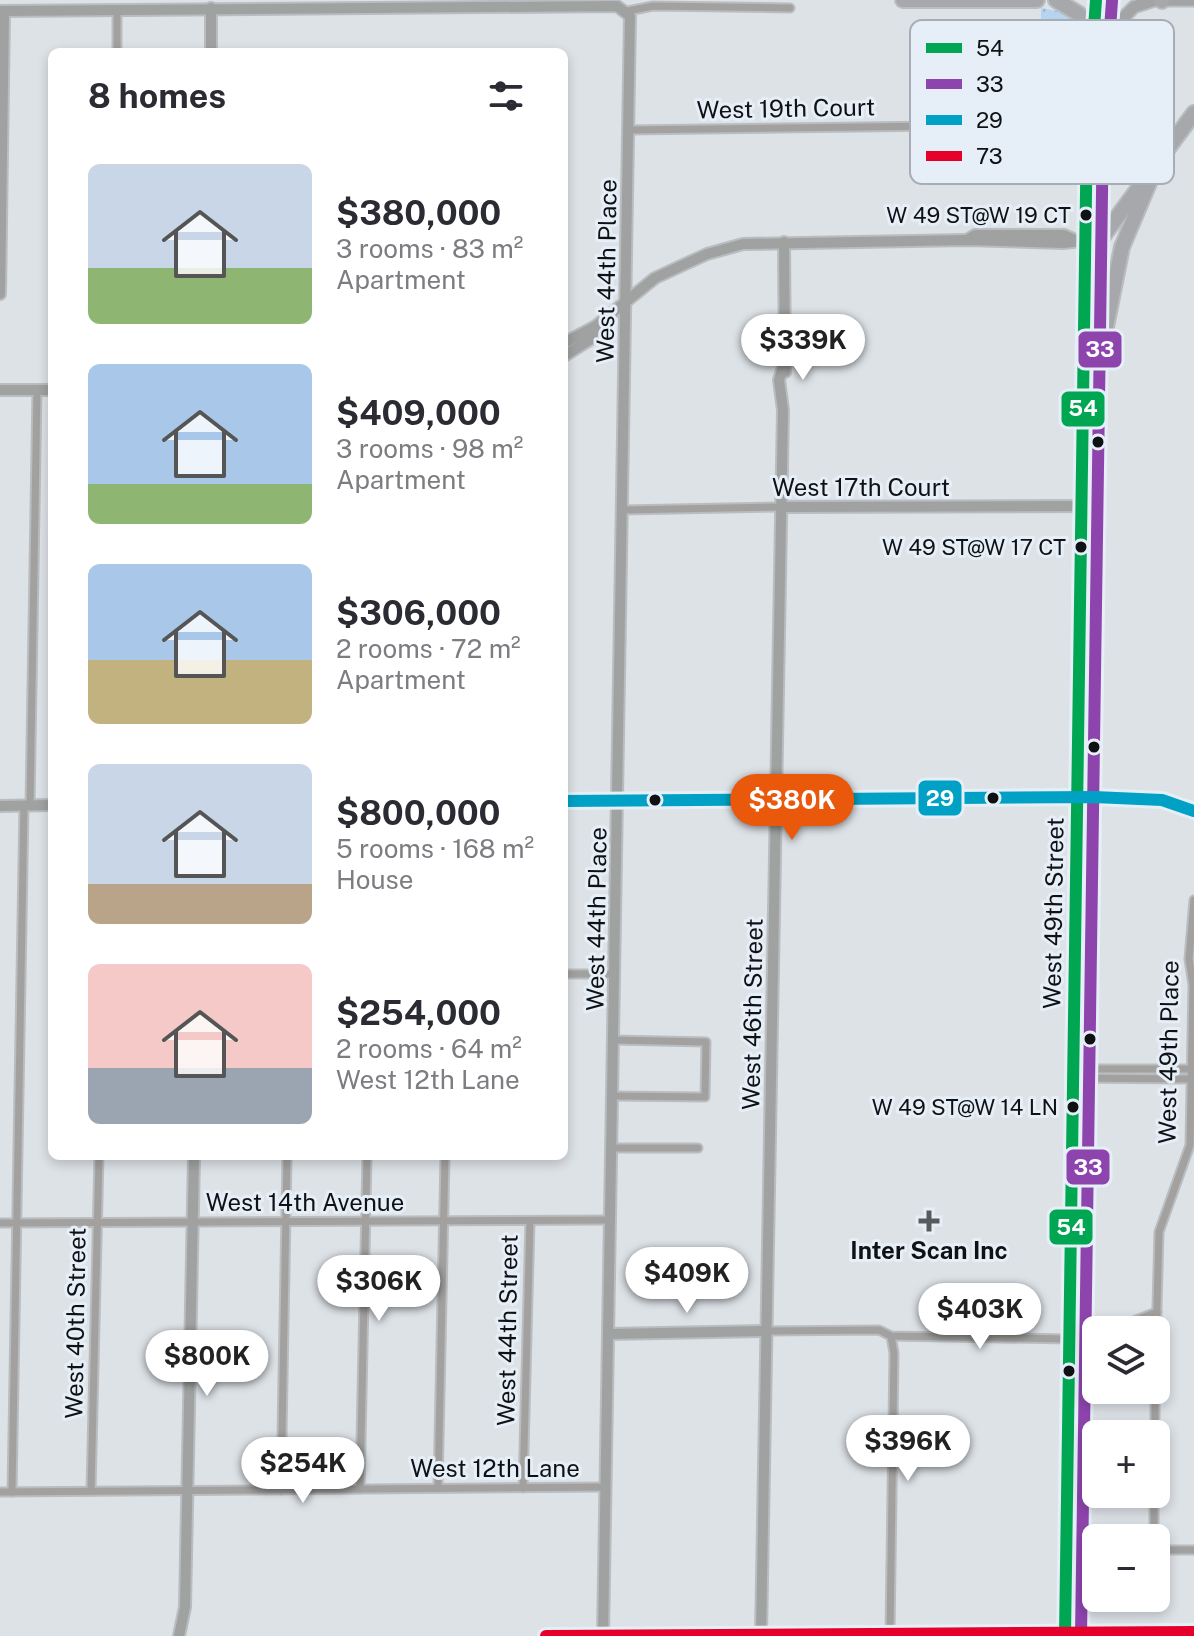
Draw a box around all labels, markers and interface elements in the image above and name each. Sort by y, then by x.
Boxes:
legend [910,20,1174,184]
text: 54 [976,35,1004,61]
text: 33 [976,71,1004,97]
icon: filters [484,74,528,118]
text: 8 homes [88,76,226,116]
street label: West 19th Court [696,92,876,124]
text: 29 [976,107,1003,133]
text: 73 [976,143,1003,169]
street label: West 44th Place [590,179,622,363]
text: $380,000 [336,193,501,233]
icon: home [152,196,248,292]
place label: W 49 ST@W 19 CT [886,202,1071,228]
marker: W 49 ST@W 19 CT [1078,207,1094,223]
text: 3 rooms · 83 m² [336,233,523,264]
text: Apartment [336,264,466,295]
pin: $339K [747,314,859,382]
text: $339K [759,324,847,355]
line badge: 33 [1077,330,1123,369]
text: 33 [1085,336,1115,362]
line badge: 54 [1060,390,1106,428]
text: $409,000 [336,393,501,433]
text: 54 [1068,395,1098,421]
icon: home [152,396,248,492]
text: 3 rooms · 98 m² [336,433,523,464]
unlabelled marker [1090,434,1106,450]
text: Apartment [336,464,466,495]
street label: West 17th Court [772,473,950,501]
place label: W 49 ST@W 17 CT [882,534,1066,560]
marker: W 49 ST@W 17 CT [1073,539,1089,555]
text: $306,000 [336,593,501,633]
icon: home [152,596,248,692]
text: 2 rooms · 72 m² [336,633,521,664]
text: Apartment [336,664,466,695]
unlabelled marker [1086,739,1102,755]
pin: $380K [736,774,848,842]
line badge: 29 [917,779,963,817]
text: $380K [748,784,836,815]
text: 29 [926,785,954,811]
unlabelled marker [985,790,1001,806]
unlabelled marker [647,792,663,808]
text: $800,000 [336,793,501,833]
icon: home [152,796,248,892]
street label: West 49th Street [1037,817,1069,1009]
street label: West 44th Place [580,827,612,1011]
text: 5 rooms · 168 m² [336,833,534,864]
text: House [336,864,413,895]
street label: West 46th Street [736,918,768,1110]
street label: West 49th Place [1152,960,1184,1144]
text: $254,000 [336,993,501,1033]
icon: home [152,996,248,1092]
unlabelled marker [1082,1031,1098,1047]
text: 2 rooms · 64 m² [336,1033,522,1064]
text: West 12th Lane [336,1064,520,1095]
place label: W 49 ST@W 14 LN [872,1094,1058,1120]
marker: W 49 ST@W 14 LN [1065,1099,1081,1115]
line badge: 33 [1065,1148,1111,1186]
text: 33 [1073,1154,1103,1180]
street label: West 14th Avenue [206,1188,404,1216]
line badge: 54 [1048,1208,1094,1246]
marker: Inter Scan Inc [918,1210,940,1232]
text: 54 [1056,1214,1086,1240]
street label: West 40th Street [59,1227,91,1419]
street label: West 44th Street [491,1234,523,1426]
place label: Inter Scan Inc [850,1236,1008,1264]
pin: $409K [631,1247,743,1315]
pin: $306K [323,1255,435,1323]
text: $409K [643,1257,731,1288]
text: $306K [335,1265,423,1296]
pin: $403K [924,1283,1036,1351]
text: $403K [936,1293,1024,1324]
map controls [1082,1316,1170,1612]
button: layers [1082,1316,1170,1404]
pin: $800K [151,1330,263,1398]
text: $800K [163,1340,251,1371]
unlabelled marker [1061,1363,1077,1379]
pin: $396K [852,1415,964,1483]
button: + [1082,1420,1170,1508]
text: $396K [864,1425,952,1456]
pin: $254K [247,1437,359,1505]
text: $254K [259,1447,347,1478]
street label: West 12th Lane [410,1454,580,1482]
button: − [1082,1524,1170,1612]

